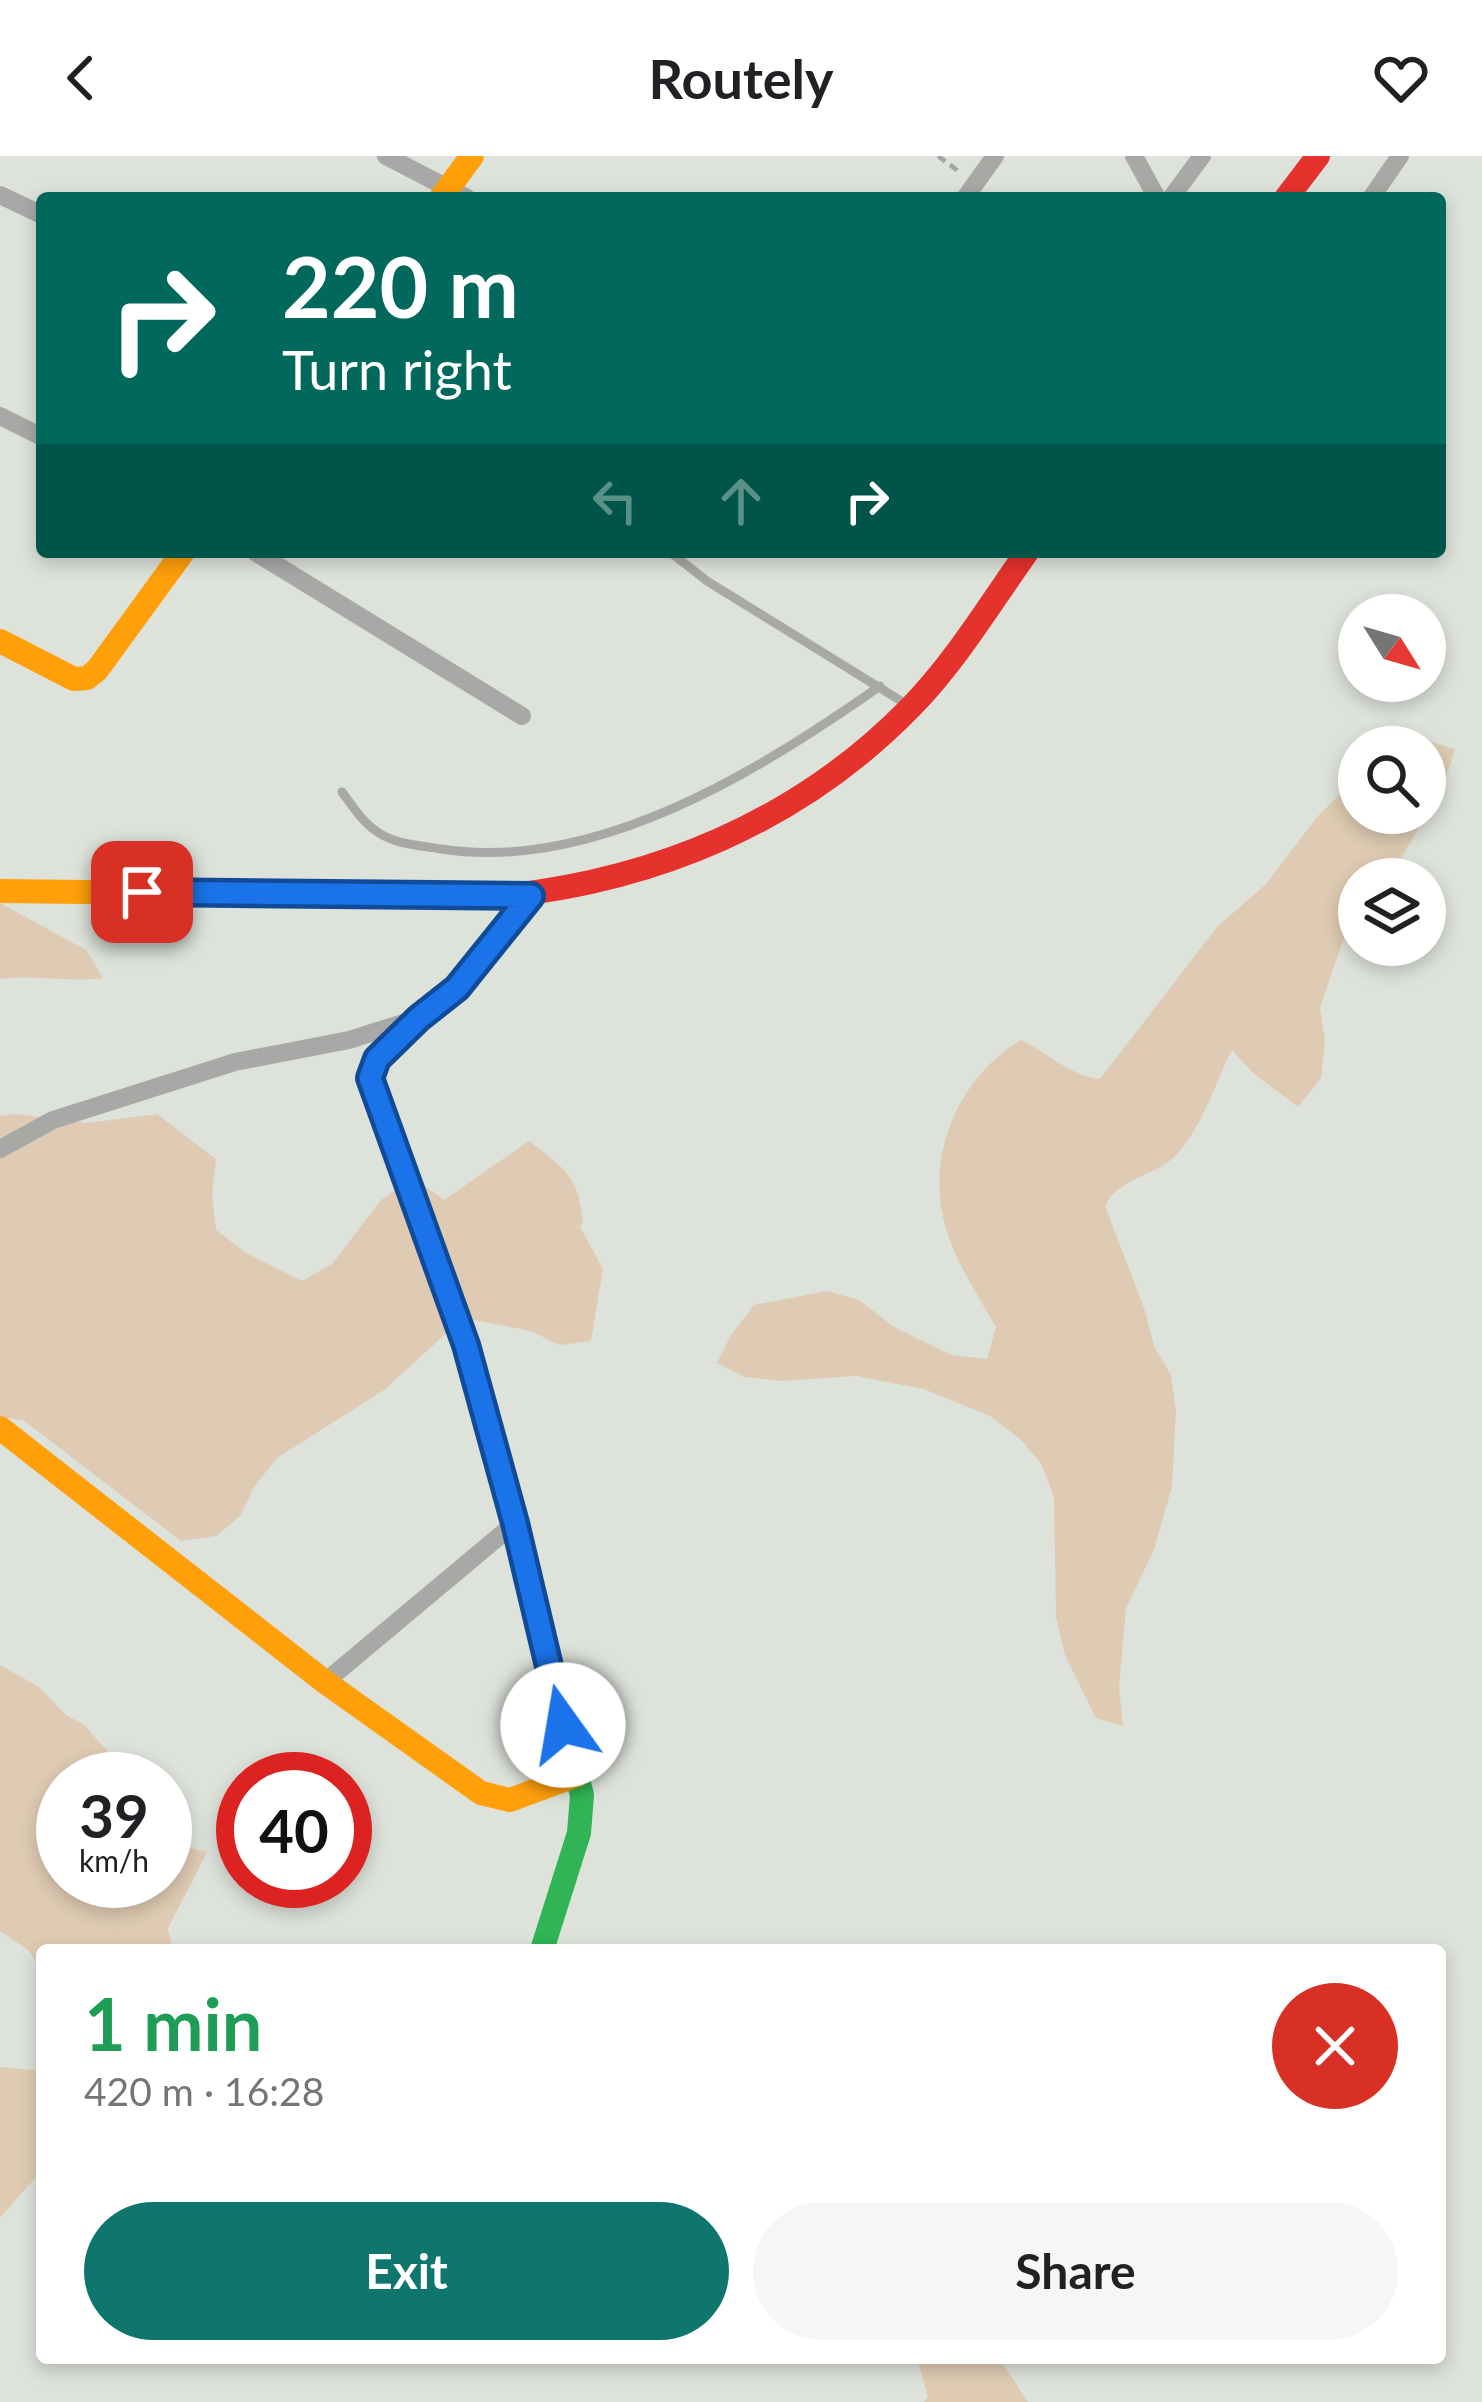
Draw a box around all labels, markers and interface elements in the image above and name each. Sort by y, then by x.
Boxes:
icon: back [48,45,114,111]
icon: heart [1368,45,1434,111]
text: Routely [648,46,834,111]
text: 220 m [282,235,519,336]
icon: right [84,240,240,396]
text: Turn right [282,337,512,402]
icon: left [582,468,648,534]
icon: ahead [708,468,774,534]
icon: right [834,468,900,534]
north arrow [1338,594,1446,702]
map controls [1338,594,1446,966]
button: search [1338,726,1446,834]
pin [91,841,193,943]
button: layers [1338,858,1446,966]
icon: arrive [109,859,175,925]
position arrow [500,1662,626,1788]
speed limit sign: 40 [216,1752,372,1908]
text: 39 [79,1779,149,1851]
text: km/h [79,1842,149,1878]
text: 1 min [84,1980,262,2066]
button: close [1272,1983,1398,2109]
text: 420 m · 16:28 [84,2068,324,2114]
button: Exit [84,2202,729,2340]
button: Share [753,2202,1398,2340]

